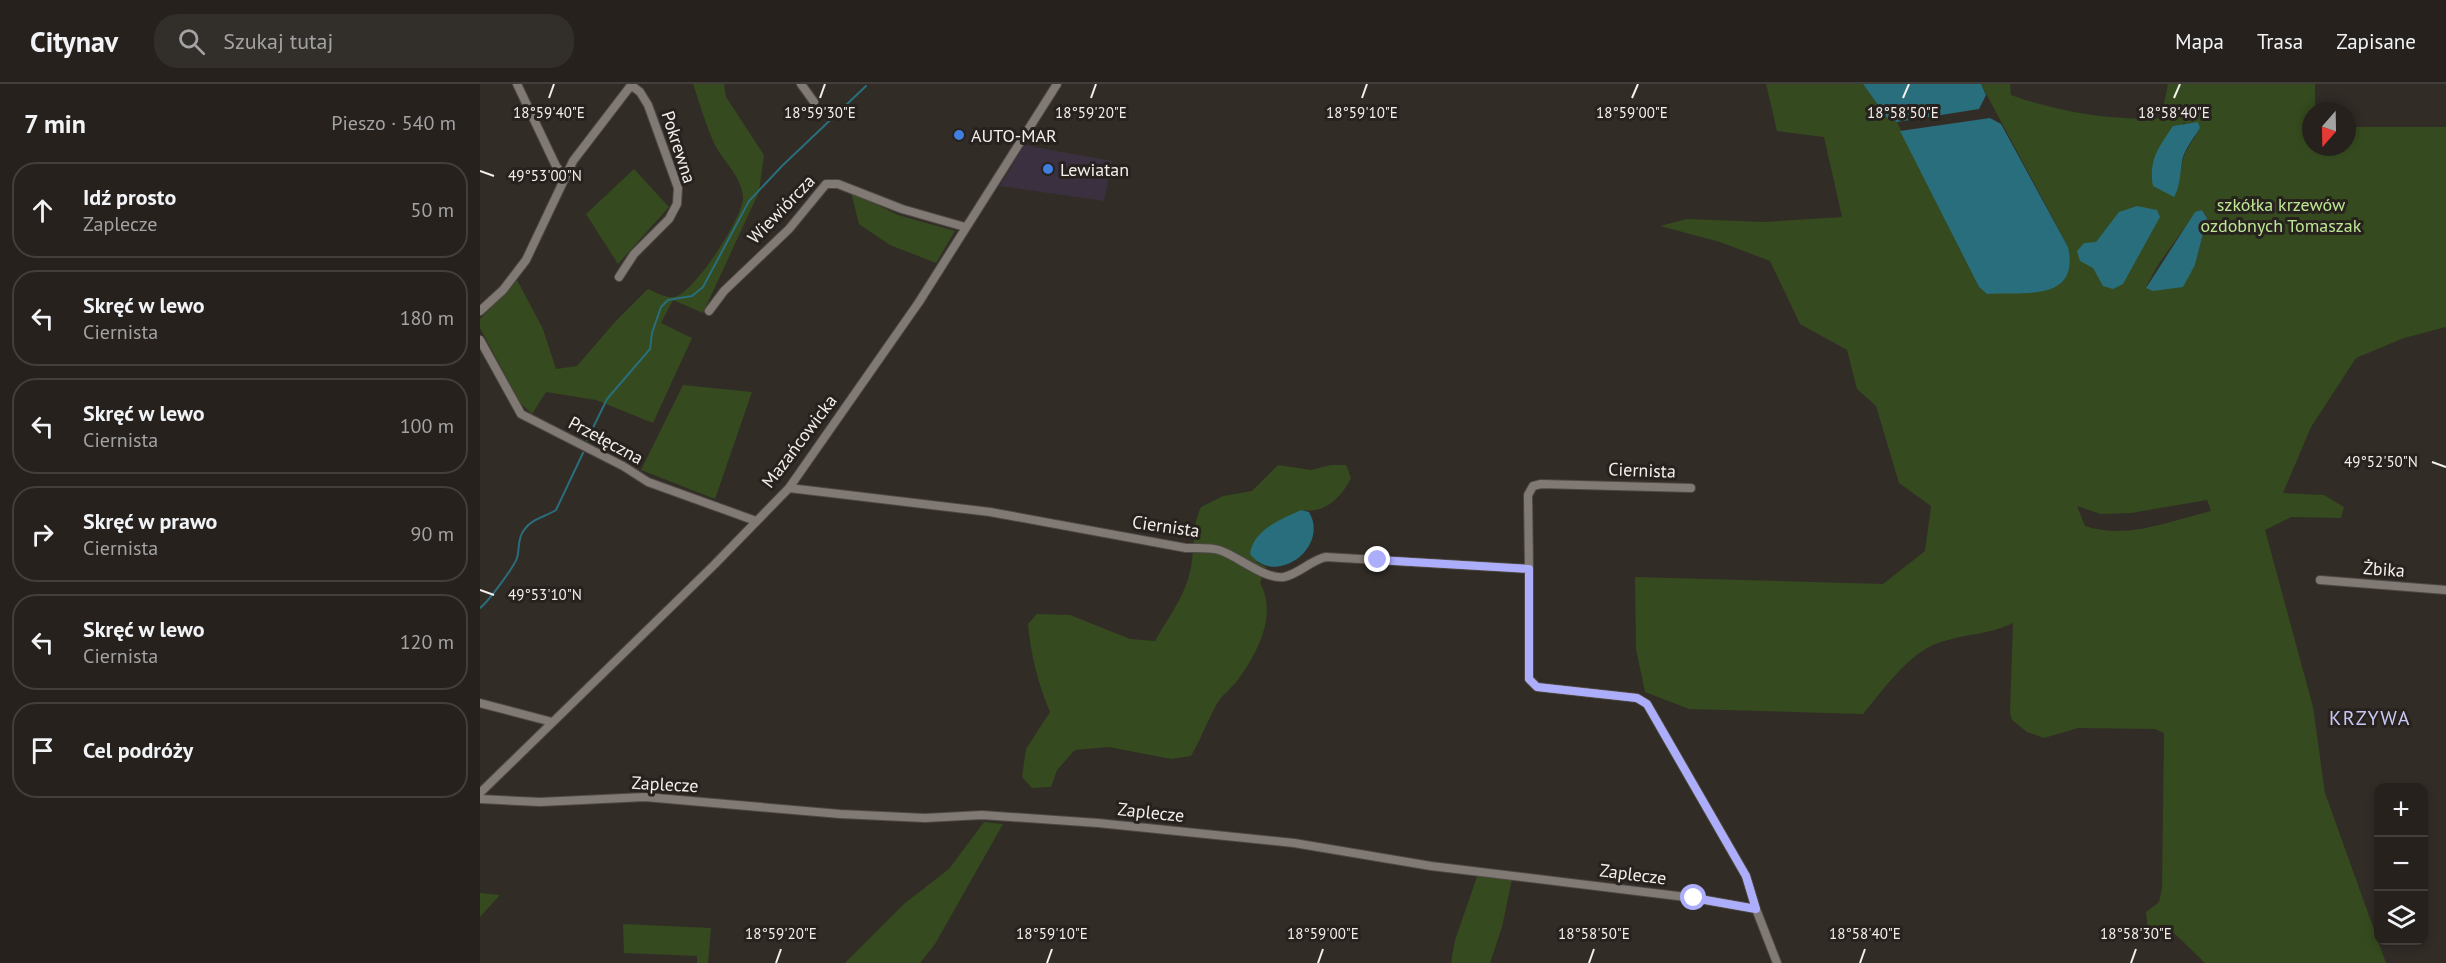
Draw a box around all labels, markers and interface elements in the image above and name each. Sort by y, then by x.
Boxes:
search box [154,14,574,68]
text: Citynav [30,23,118,60]
icon: search [175,25,208,58]
text: Szukaj tutaj [223,27,333,55]
text: Mapa [2175,28,2224,55]
text: Trasa [2257,28,2303,55]
text: Zapisane [2336,28,2416,55]
north arrow [2302,102,2356,156]
text: 18°59'40"E [513,103,585,122]
text: 18°59'30"E [784,103,856,122]
text: 18°59'20"E [1055,103,1127,122]
text: 18°59'10"E [1326,103,1398,122]
text: 18°59'00"E [1596,103,1668,122]
text: 18°58'50"E [1867,103,1939,122]
text: 18°58'40"E [2138,103,2210,122]
text: 7 min [24,107,86,140]
street label: Pokrewna [657,108,701,186]
text: Pieszo · 540 m [331,110,456,136]
place label: AUTO-MAR [971,124,1057,147]
marker: AUTO-MAR [952,128,966,142]
place label: Lewiatan [1060,158,1129,181]
marker: Lewiatan [1041,162,1055,176]
text: 49°53'00"N [508,166,582,185]
street label: Wiewiórcza [742,170,820,248]
text: Idź prosto [83,183,176,211]
park label: szkółka krzewów ozdobnych Tomaszak [2201,193,2362,237]
icon: ahead [26,194,59,227]
text: 50 m [411,197,454,223]
text: Zaplecze [83,211,157,237]
text: Skręć w lewo [83,291,204,319]
icon: left [26,302,59,335]
text: 180 m [400,305,454,331]
text: Ciernista [83,319,158,345]
street label: Mazańcowicka [756,390,842,492]
text: Skręć w lewo [83,399,204,427]
icon: left [26,410,59,443]
street label: Przełęczna [565,411,647,469]
text: 100 m [400,413,454,439]
text: Ciernista [83,427,158,453]
text: 49°52'50"N [2344,452,2418,471]
street label: Ciernista [1608,457,1676,483]
text: Skręć w prawo [83,507,217,535]
street label: Ciernista [1131,510,1201,542]
icon: right [26,518,59,551]
text: 90 m [411,521,454,547]
text: Ciernista [83,535,158,561]
route end [1364,546,1390,572]
street label: Żbika [2362,556,2406,582]
text: 49°53'10"N [508,585,582,604]
text: Skręć w lewo [83,615,204,643]
icon: left [26,626,59,659]
text: 120 m [400,629,454,655]
text: Ciernista [83,643,158,669]
district label: KRZYWA [2329,705,2411,731]
icon: arrive [26,734,59,767]
text: Cel podróży [83,736,193,764]
street label: Zaplecze [631,771,699,797]
map controls [2374,783,2428,945]
button: + [2374,783,2428,837]
street label: Zaplecze [1116,797,1186,827]
button: − [2374,837,2428,891]
street label: Zaplecze [1598,859,1668,889]
route start [1680,884,1706,910]
button: layers [2374,891,2428,945]
text: 18°59'20"E [745,924,817,943]
text: 18°59'10"E [1016,924,1088,943]
text: 18°59'00"E [1287,924,1359,943]
text: 18°58'50"E [1558,924,1630,943]
text: 18°58'40"E [1829,924,1901,943]
text: 18°58'30"E [2100,924,2172,943]

